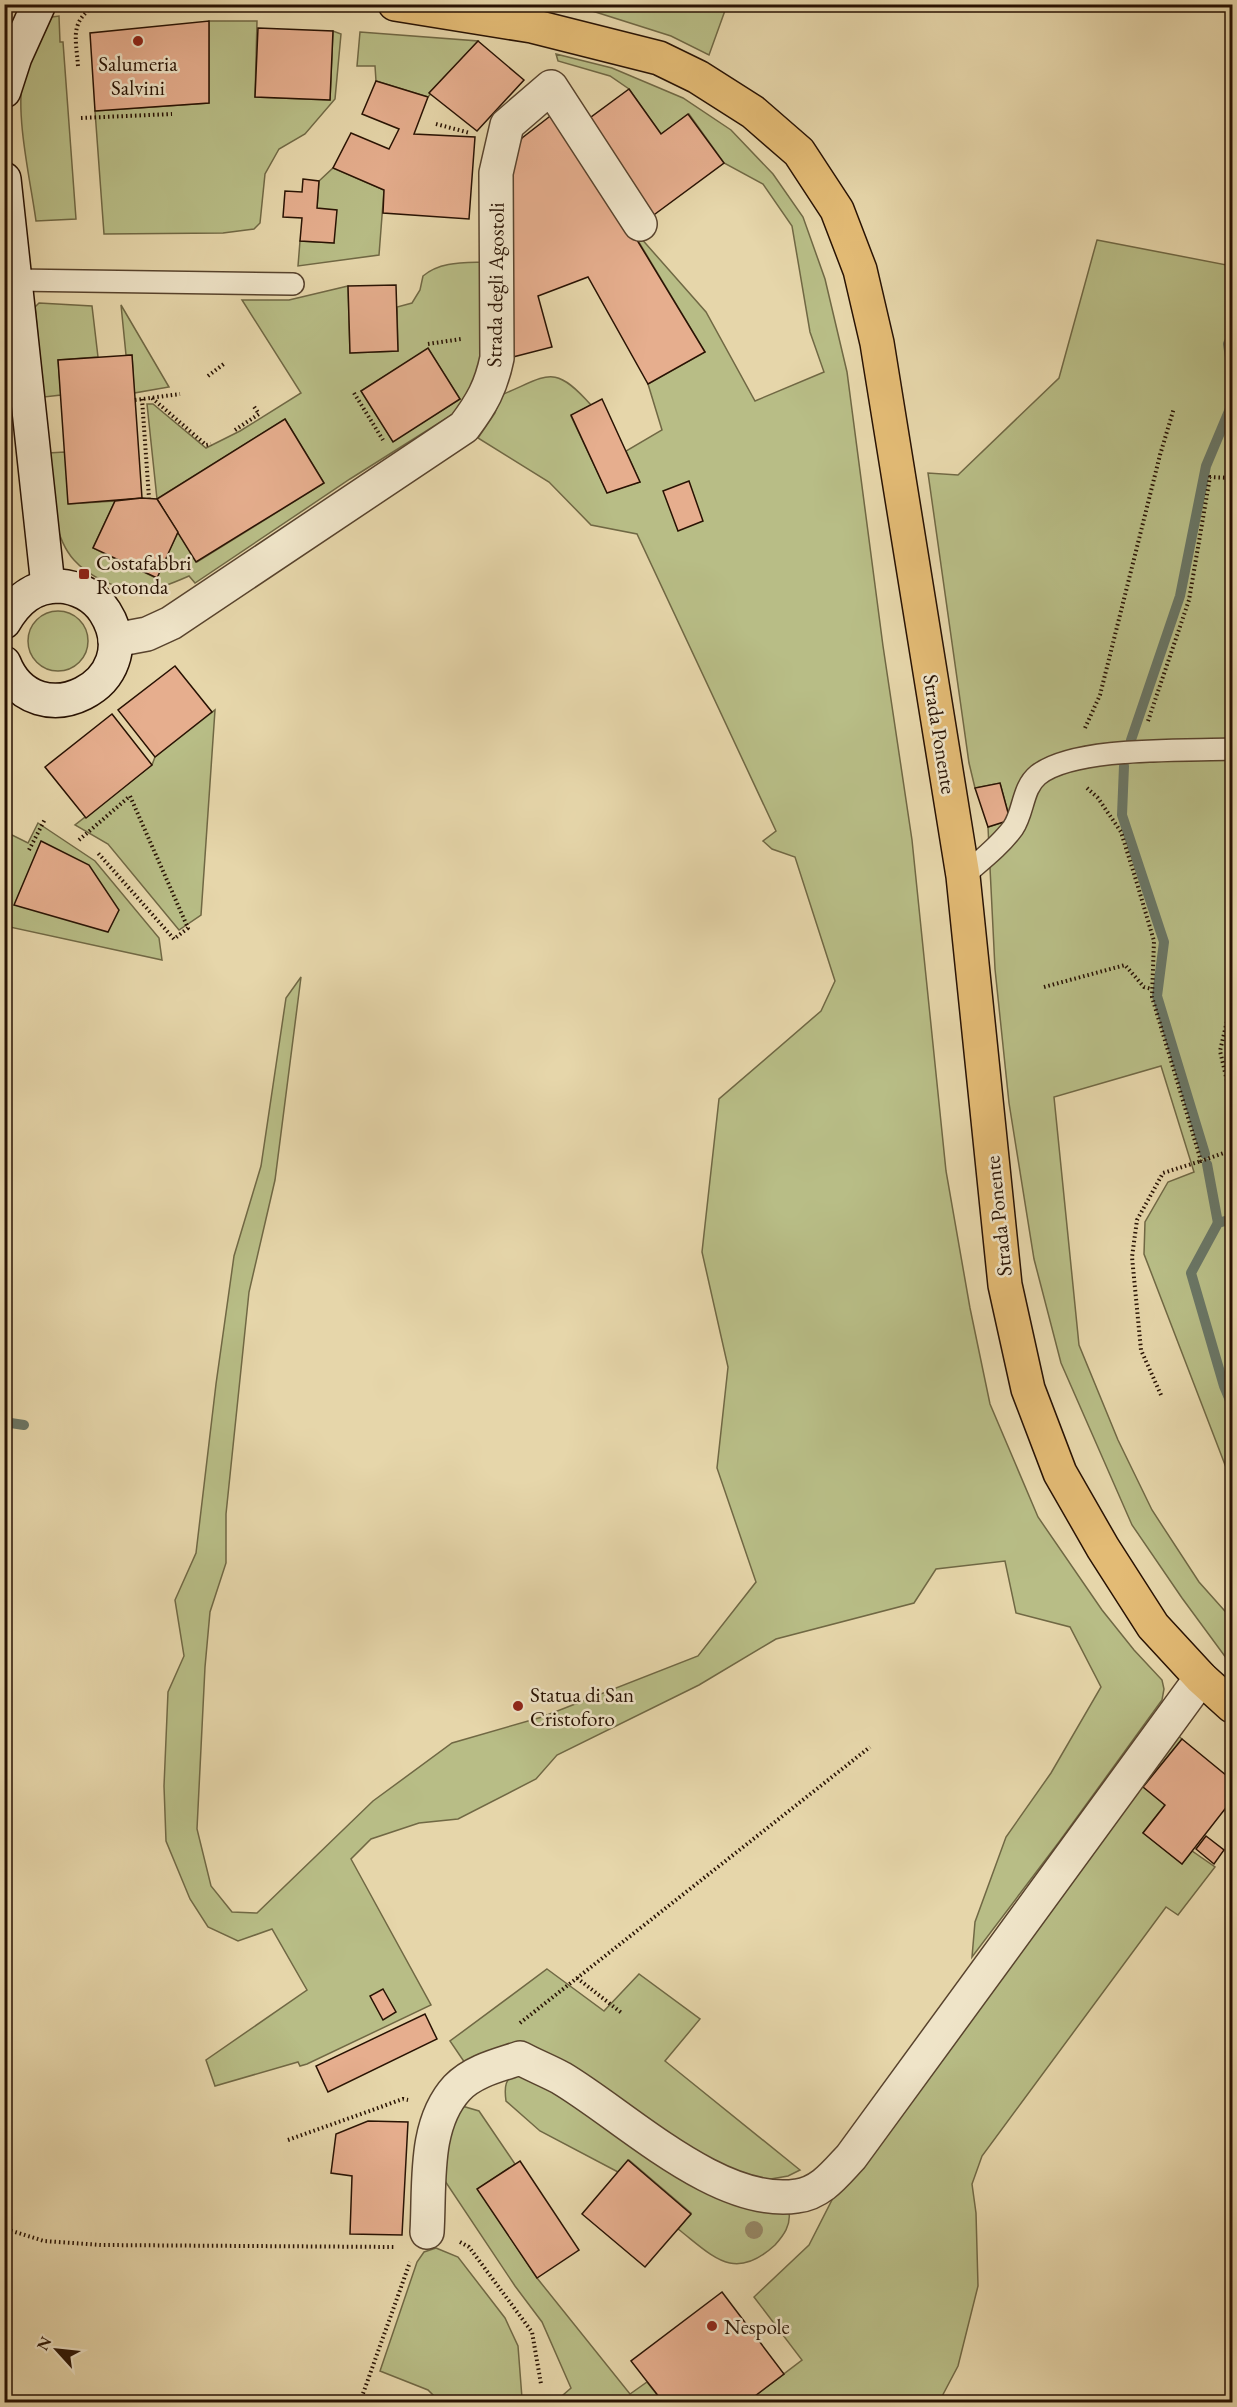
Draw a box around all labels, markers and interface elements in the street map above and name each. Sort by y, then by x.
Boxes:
marker: Salumeria Salvini [131,34,145,48]
place label: Salumeria Salvini [98,50,178,101]
street label: Strada degli Agostoli [480,202,510,368]
place label: Costafabbri Rotonda [96,549,191,600]
marker: Costafabbri Rotonda [77,567,91,581]
street label: Strada Ponente [917,672,963,796]
street label: Strada Ponente [978,1154,1018,1278]
place label: Statua di San Cristoforo [530,1681,634,1732]
marker: Statua di San Cristoforo [511,1699,525,1713]
place label: Nespole [724,2313,790,2340]
marker: Nespole [705,2319,719,2333]
north arrow [27,2320,87,2380]
text: N [32,2333,56,2354]

